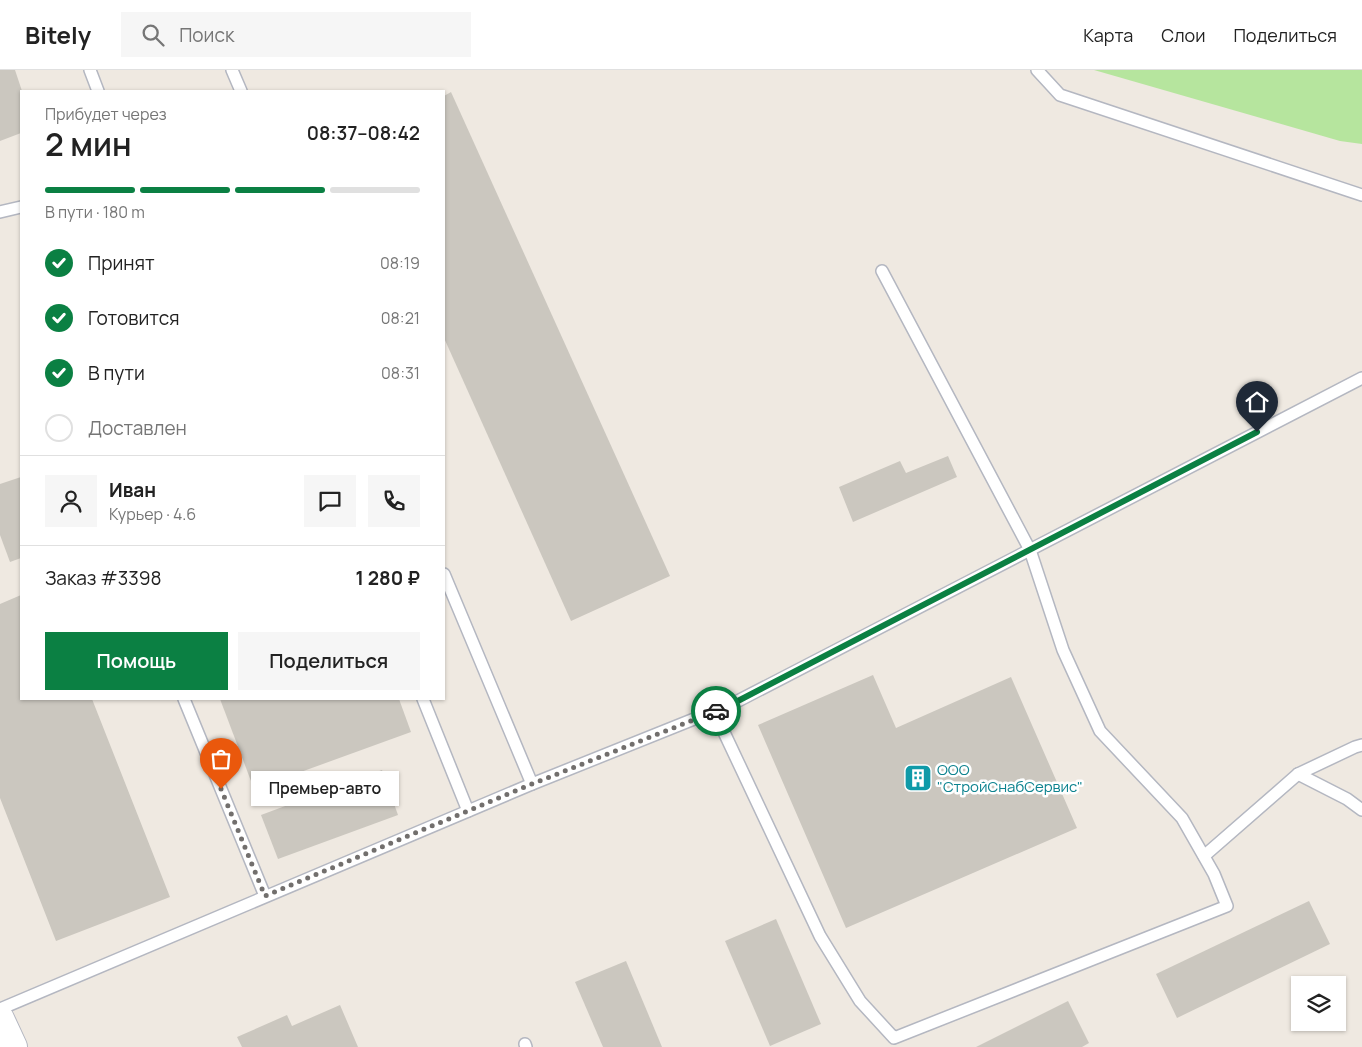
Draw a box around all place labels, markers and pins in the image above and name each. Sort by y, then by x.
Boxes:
pin [1236,381,1278,432]
pin [200,738,242,789]
place label: ООО "СтройСнабСервис" [937,759,1083,797]
building icon: ООО "СтройСнабСервис" [903,763,933,793]
callout: Премьер-авто [251,772,398,806]

